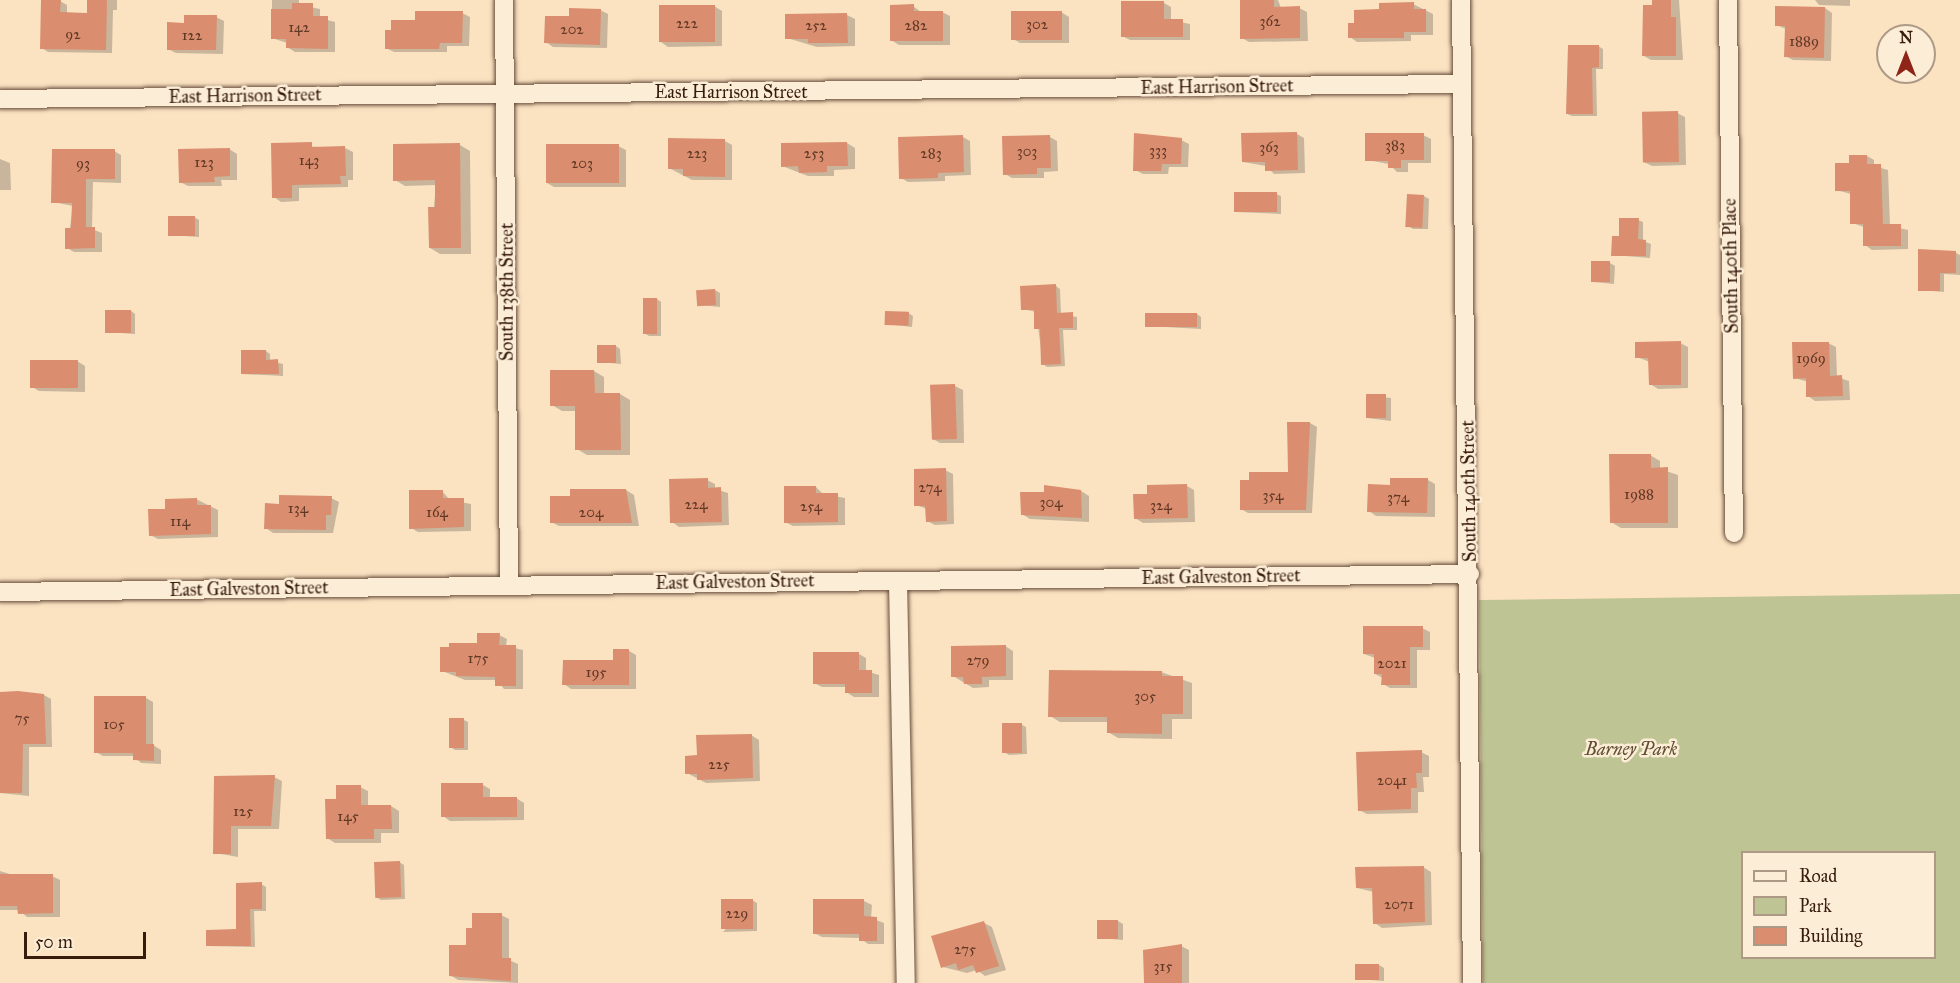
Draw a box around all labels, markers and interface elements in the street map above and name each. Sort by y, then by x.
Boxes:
house number: 362 [1259,13,1281,31]
house number: 222 [676,15,698,33]
house number: 302 [1026,16,1048,34]
house number: 252 [805,17,827,35]
house number: 282 [905,17,927,35]
house number: 142 [288,19,310,37]
house number: 202 [560,21,584,39]
north arrow [1876,24,1936,84]
house number: 92 [65,26,81,44]
house number: 122 [182,27,202,45]
text: N [1899,28,1913,47]
house number: 1889 [1789,33,1819,51]
street label: East Harrison Street [1140,75,1294,99]
street label: East Harrison Street [654,81,808,103]
street label: East Harrison Street [168,84,322,108]
house number: 383 [1385,137,1405,155]
house number: 363 [1259,139,1279,157]
house number: 333 [1149,142,1167,160]
house number: 303 [1017,143,1037,161]
house number: 223 [687,145,707,163]
house number: 253 [804,145,824,163]
house number: 283 [920,145,942,163]
house number: 143 [299,152,319,170]
house number: 123 [194,154,214,172]
house number: 93 [76,155,90,173]
house number: 203 [571,155,593,173]
street label: South 140th Place [1719,198,1743,334]
street label: South 138th Street [496,223,518,361]
house number: 1969 [1796,350,1826,368]
street label: South 140th Street [1457,420,1481,562]
house number: 274 [918,479,942,497]
house number: 1988 [1624,486,1654,504]
house number: 354 [1263,487,1283,505]
house number: 374 [1387,489,1409,507]
house number: 304 [1039,494,1063,512]
house number: 224 [684,496,708,514]
house number: 324 [1150,497,1172,515]
house number: 254 [800,498,822,516]
house number: 134 [288,500,308,518]
house number: 164 [426,504,448,522]
house number: 204 [579,504,603,522]
house number: 114 [170,513,190,531]
street label: East Galveston Street [1141,565,1301,589]
street label: East Galveston Street [655,570,815,594]
street label: East Galveston Street [169,577,329,601]
house number: 175 [468,650,488,668]
house number: 279 [966,652,990,670]
house number: 2021 [1377,655,1407,673]
house number: 195 [586,664,606,682]
house number: 305 [1134,688,1156,706]
house number: 75 [15,710,29,728]
house number: 105 [103,716,125,734]
park label: Barney Park [1585,738,1677,760]
house number: 225 [708,756,730,774]
house number: 2041 [1377,772,1407,790]
house number: 125 [233,803,253,821]
house number: 145 [337,808,359,826]
legend [1741,851,1936,959]
text: Road [1799,865,1837,887]
text: Park [1799,895,1832,917]
house number: 2071 [1384,896,1414,914]
house number: 229 [726,905,748,923]
scale bar [27,920,148,958]
text: Building [1799,925,1862,947]
text: 50 m [35,931,73,953]
house number: 275 [954,941,976,959]
house number: 315 [1154,958,1172,976]

